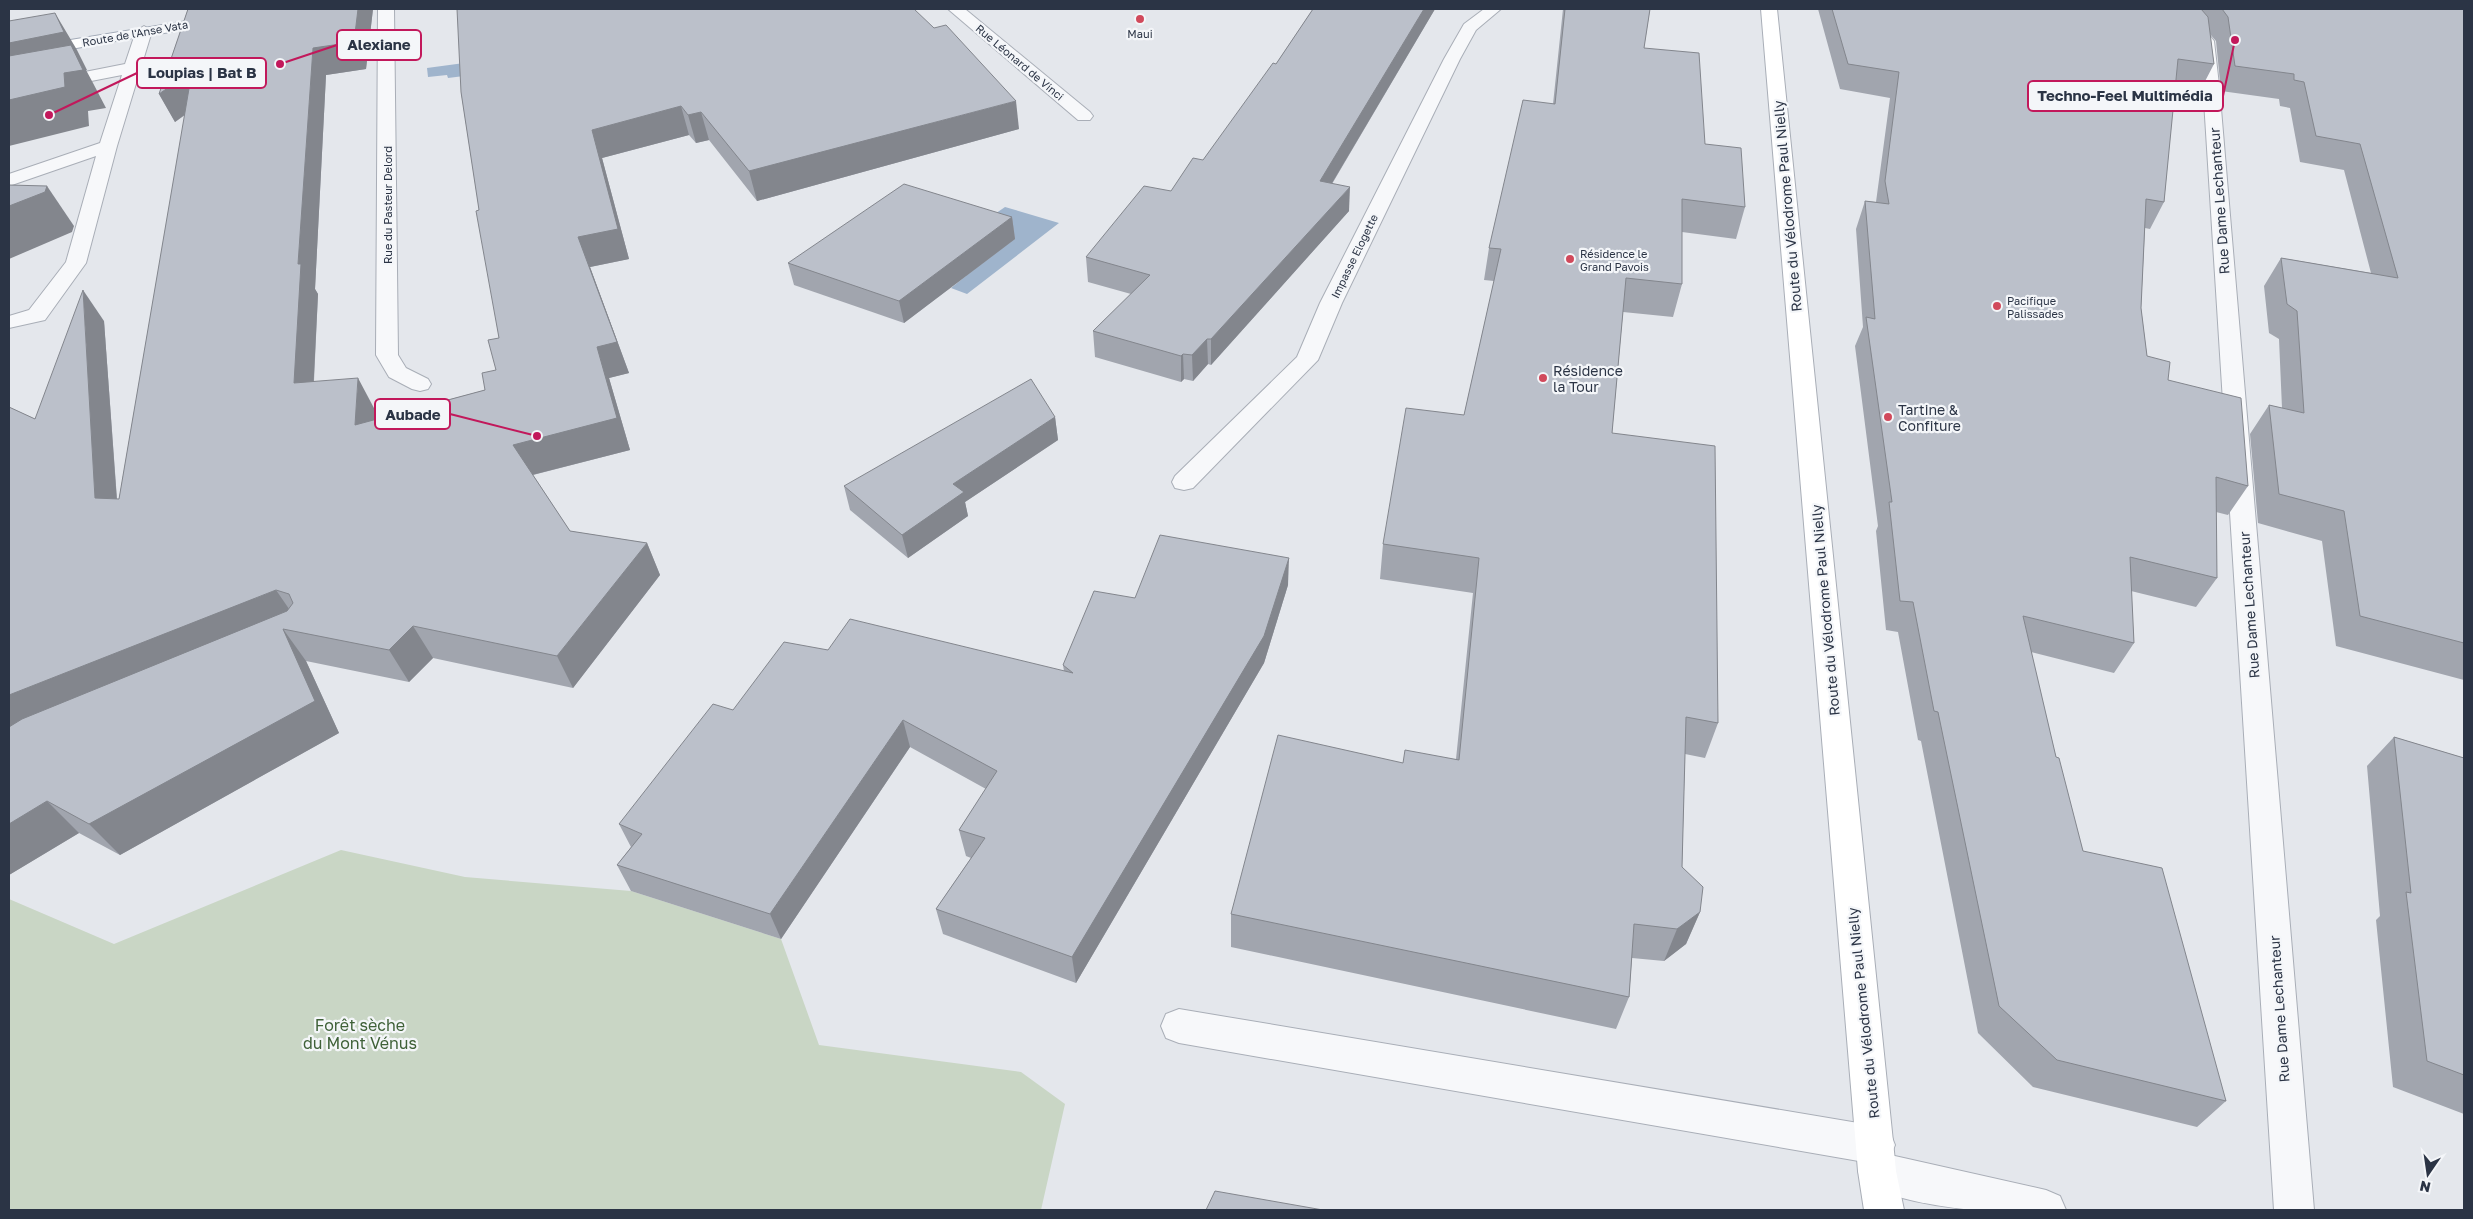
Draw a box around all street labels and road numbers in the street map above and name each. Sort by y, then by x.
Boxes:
street label: Route de l'Anse Vata [81,17,189,49]
street label: Rue Léonard de Vinci [973,21,1067,103]
street label: Route du Vélodrome Paul Nielly [1769,99,1805,312]
street label: Rue Dame Lechanteur [2205,126,2233,275]
street label: Rue du Pasteur Delord [381,146,394,264]
street label: Impasse Elogette [1328,212,1380,300]
street label: Route du Vélodrome Paul Nielly [1807,503,1843,716]
street label: Rue Dame Lechanteur [2235,530,2263,679]
street label: Route du Vélodrome Paul Nielly [1843,906,1883,1119]
street label: Rue Dame Lechanteur [2265,934,2293,1083]

